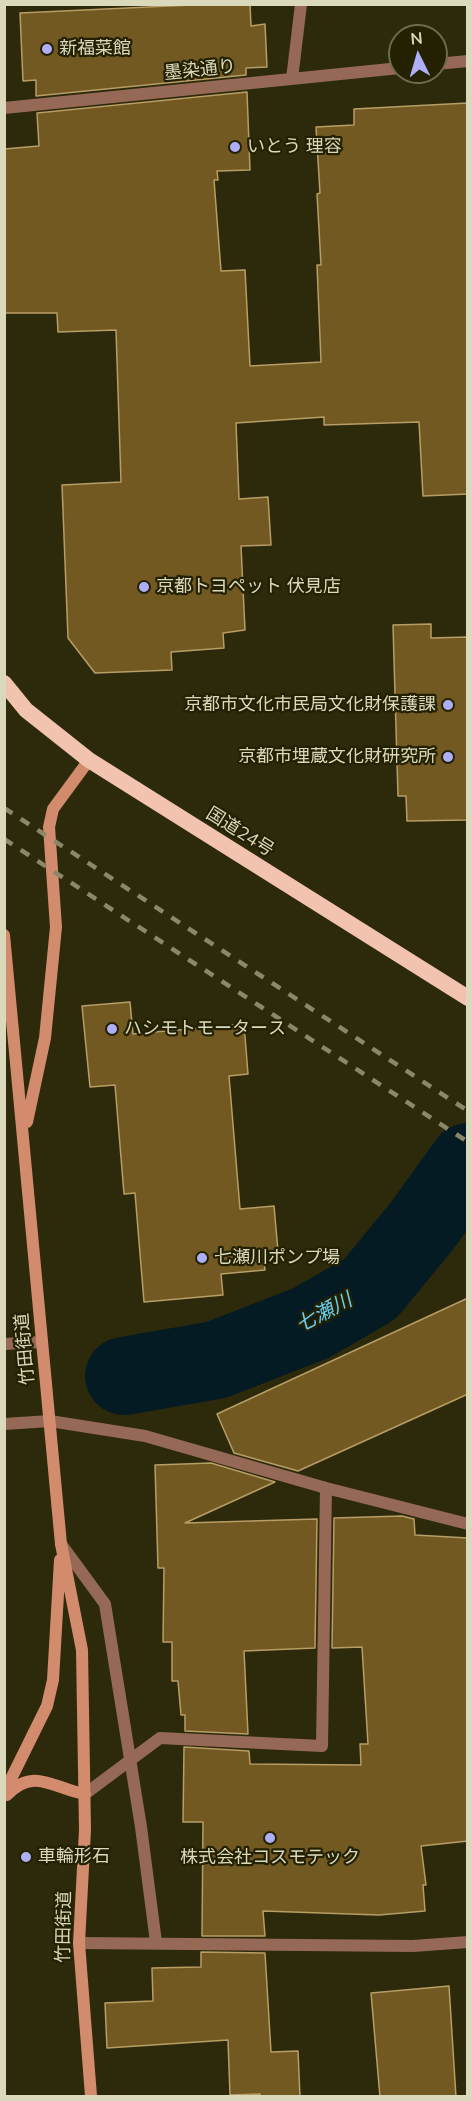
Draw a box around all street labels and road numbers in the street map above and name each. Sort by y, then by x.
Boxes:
street label: 墨染通り [163,55,237,85]
street label: 国道24号 [202,803,278,861]
street label: 竹田街道 [11,1312,39,1386]
street label: 竹田街道 [53,1891,75,1963]

